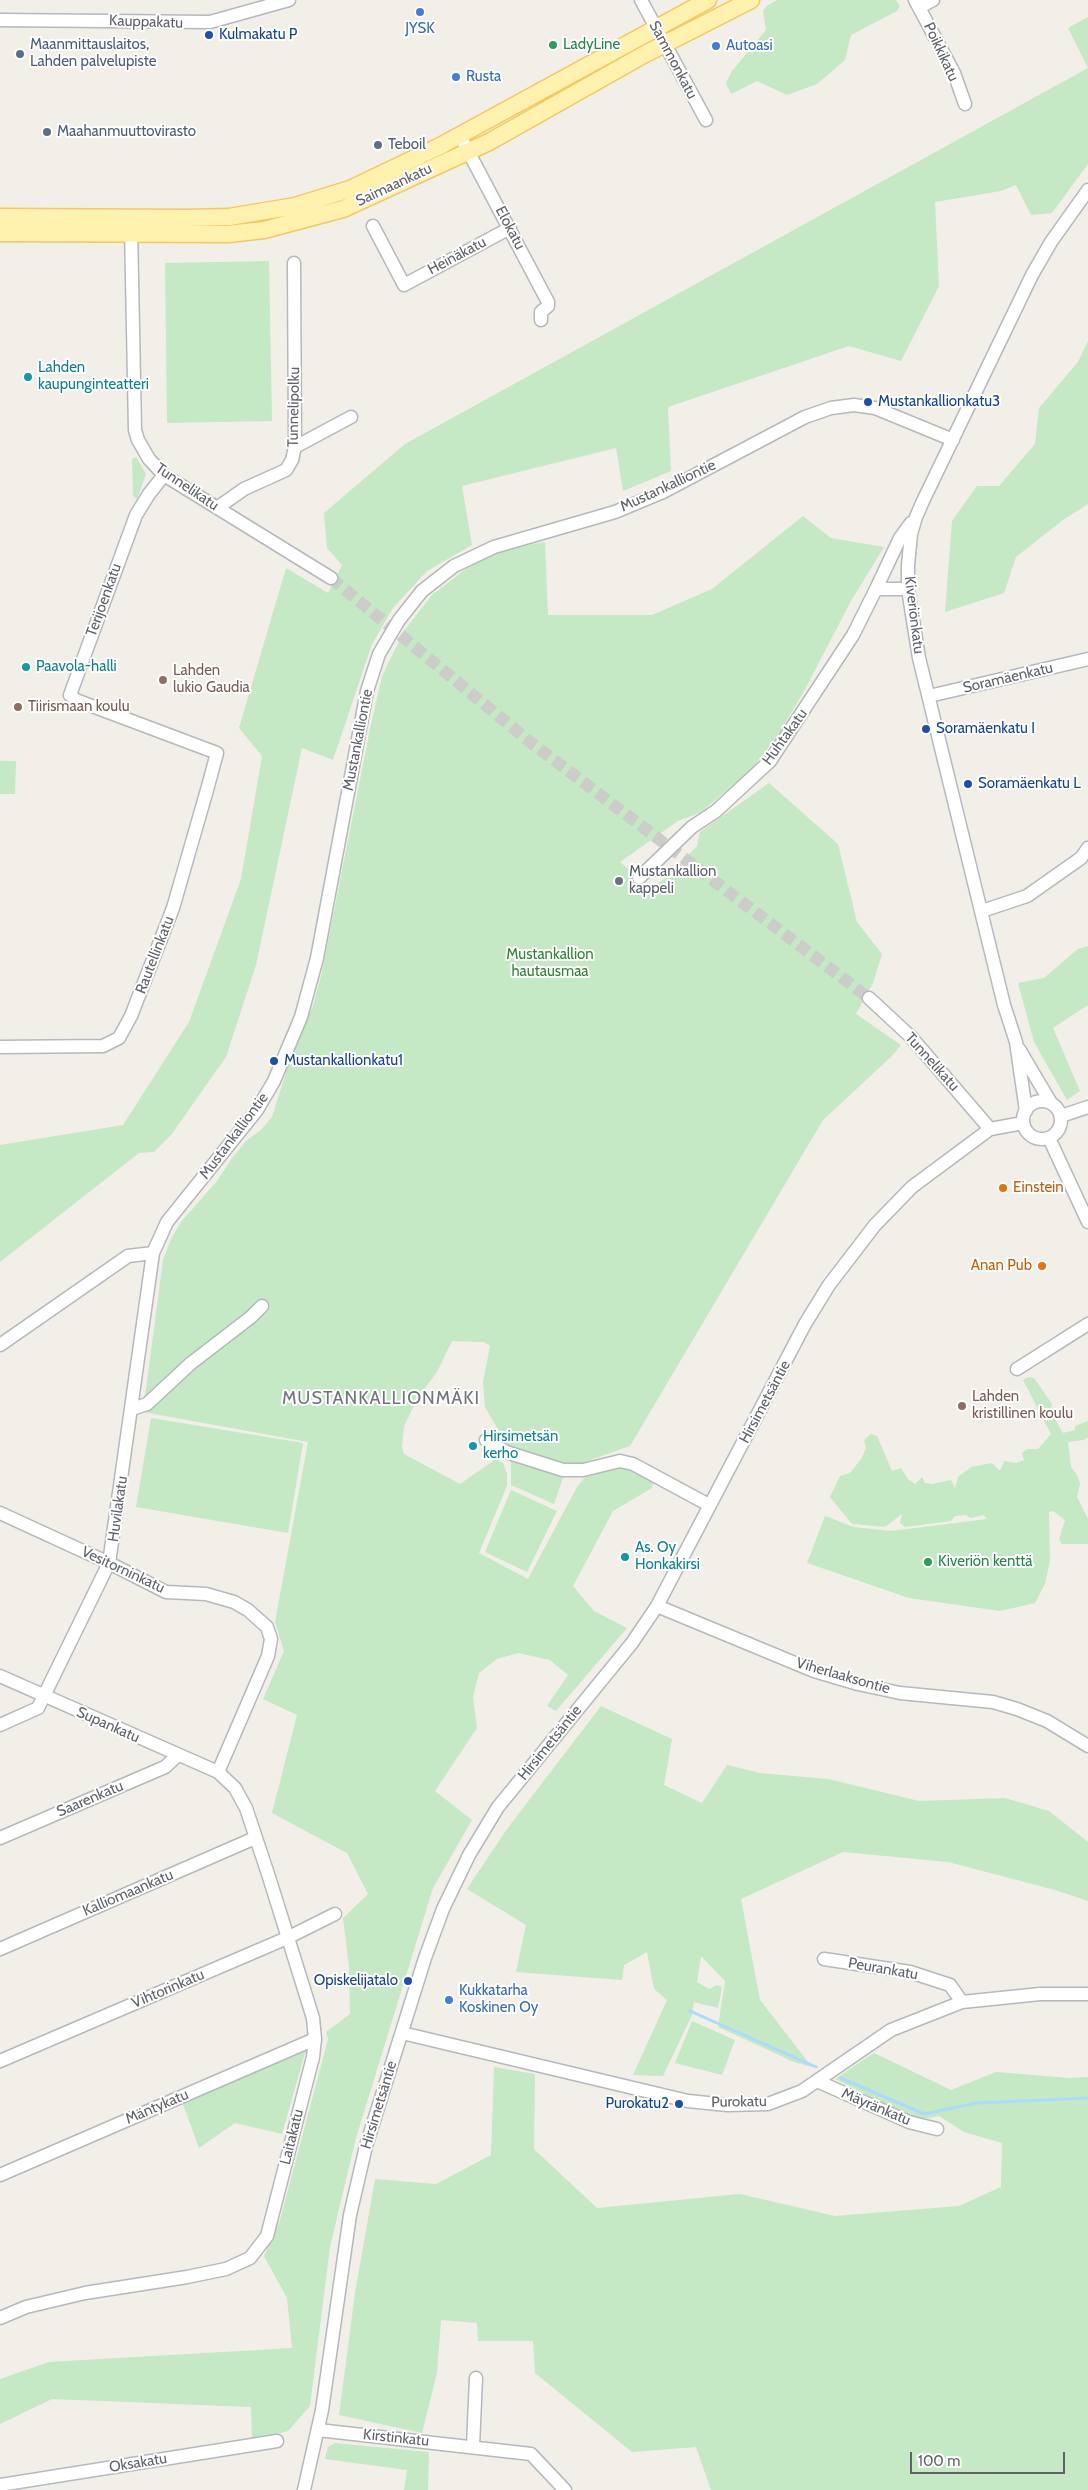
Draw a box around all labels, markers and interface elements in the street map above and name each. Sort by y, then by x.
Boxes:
marker: JYSK [414,6,426,18]
street label: Kauppakatu [109,12,183,32]
street label: Sammonkatu [645,18,701,102]
place label: JYSK [405,20,435,38]
street label: Poikkikatu [920,20,962,84]
place label: Kulmakatu P [219,26,297,44]
marker: Kulmakatu P [203,29,215,41]
place label: Maanmittauslaitos, Lahden palvelupiste [30,36,156,71]
place label: LadyLine [563,36,620,54]
place label: Autoasi [726,37,773,55]
marker: LadyLine [547,39,559,51]
marker: Autoasi [710,40,722,52]
marker: Maanmittauslaitos, Lahden palvelupiste [14,48,26,60]
place label: Rusta [466,68,501,86]
marker: Rusta [450,71,462,83]
place label: Maahanmuuttovirasto [57,123,196,141]
marker: Maahanmuuttovirasto [41,126,53,138]
place label: Teboil [388,136,426,154]
marker: Teboil [372,139,384,151]
street label: Saimaankatu [353,160,435,210]
street label: Elokatu [491,203,529,253]
street label: Heinäkatu [425,233,489,279]
place label: Lahden kaupunginteatteri [38,359,149,394]
street label: Tunnelipolku [284,367,304,447]
marker: Lahden kaupunginteatteri [22,371,34,383]
place label: Mustankallionkatu3 [878,393,1000,411]
marker: Mustankallionkatu3 [862,396,874,408]
street label: Mustankalliontie [617,456,719,516]
street label: Tunnelikatu [152,459,222,515]
street label: Terijoenkatu [82,561,126,639]
street label: Kiveriönkatu [900,575,928,655]
place label: Paavola-halli [36,658,117,676]
street label: Soramäenkatu [961,659,1055,697]
marker: Paavola-halli [20,661,32,673]
place label: Lahden lukio Gaudia [173,662,250,697]
marker: Lahden lukio Gaudia [157,674,169,686]
street label: Mustankalliontie [339,688,377,792]
place label: Tiirismaan koulu [28,698,130,716]
marker: Tiirismaan koulu [12,701,24,713]
street label: Huhtakatu [759,705,811,769]
place label: Soramäenkatu I [936,720,1035,738]
marker: Soramäenkatu I [920,723,932,735]
place label: Soramäenkatu L [978,775,1081,793]
marker: Soramäenkatu L [962,778,974,790]
place label: Mustankallion kappeli [629,863,716,898]
marker: Mustankallion kappeli [613,875,625,887]
street label: Rautellinkatu [132,914,178,996]
park label: Mustankallion hautausmaa [506,946,594,981]
street label: Tunnelikatu [901,1029,963,1095]
place label: Mustankallionkatu1 [284,1052,403,1070]
marker: Mustankallionkatu1 [268,1055,280,1067]
street label: Mustankalliontie [196,1089,272,1183]
place label: Einstein [1013,1179,1064,1197]
marker: Einstein [997,1182,1009,1194]
place label: Anan Pub [971,1257,1032,1275]
marker: Anan Pub [1036,1260,1048,1272]
street label: Hirsimetsäntie [736,1357,794,1447]
district label: MUSTANKALLIONMÄKI [280,1388,482,1410]
place label: Lahden kristillinen koulu [972,1388,1073,1423]
marker: Lahden kristillinen koulu [956,1400,968,1412]
place label: Hirsimetsän kerho [483,1428,558,1463]
marker: Hirsimetsän kerho [467,1440,479,1452]
street label: Huvilakatu [104,1475,132,1543]
place label: As. Oy Honkakirsi [635,1539,700,1574]
street label: Vesitorninkatu [78,1543,168,1597]
marker: As. Oy Honkakirsi [619,1551,631,1563]
place label: Kiveriön kenttä [938,1553,1033,1571]
marker: Kiveriön kenttä [922,1556,934,1568]
street label: Viherlaaksontie [794,1654,892,1698]
street label: Hirsimetsäntie [514,1702,586,1784]
street label: Supankatu [74,1703,142,1747]
street label: Saarenkatu [54,1777,126,1821]
street label: Kalliomaankatu [80,1866,176,1920]
street label: Peurankatu [847,1954,919,1984]
street label: Vihtorinkatu [129,1966,207,2012]
place label: Opiskelijatalo [314,1972,398,1990]
marker: Opiskelijatalo [402,1975,414,1987]
place label: Kukkatarha Koskinen Oy [459,1982,538,2017]
marker: Kukkatarha Koskinen Oy [443,1994,455,2006]
street label: Hirsimetsäntie [357,2059,401,2151]
street label: Mäyränkatu [839,2084,913,2130]
street label: Mäntykatu [123,2086,191,2128]
street label: Purokatu [711,2093,767,2111]
place label: Purokatu2 [605,2095,669,2113]
marker: Purokatu2 [673,2098,685,2110]
street label: Laitakatu [276,2107,308,2167]
street label: Kirstinkatu [362,2426,430,2450]
scale bar [913,2442,1068,2474]
street label: Oksakatu [108,2450,168,2476]
text: 100 m [918,2452,960,2470]

